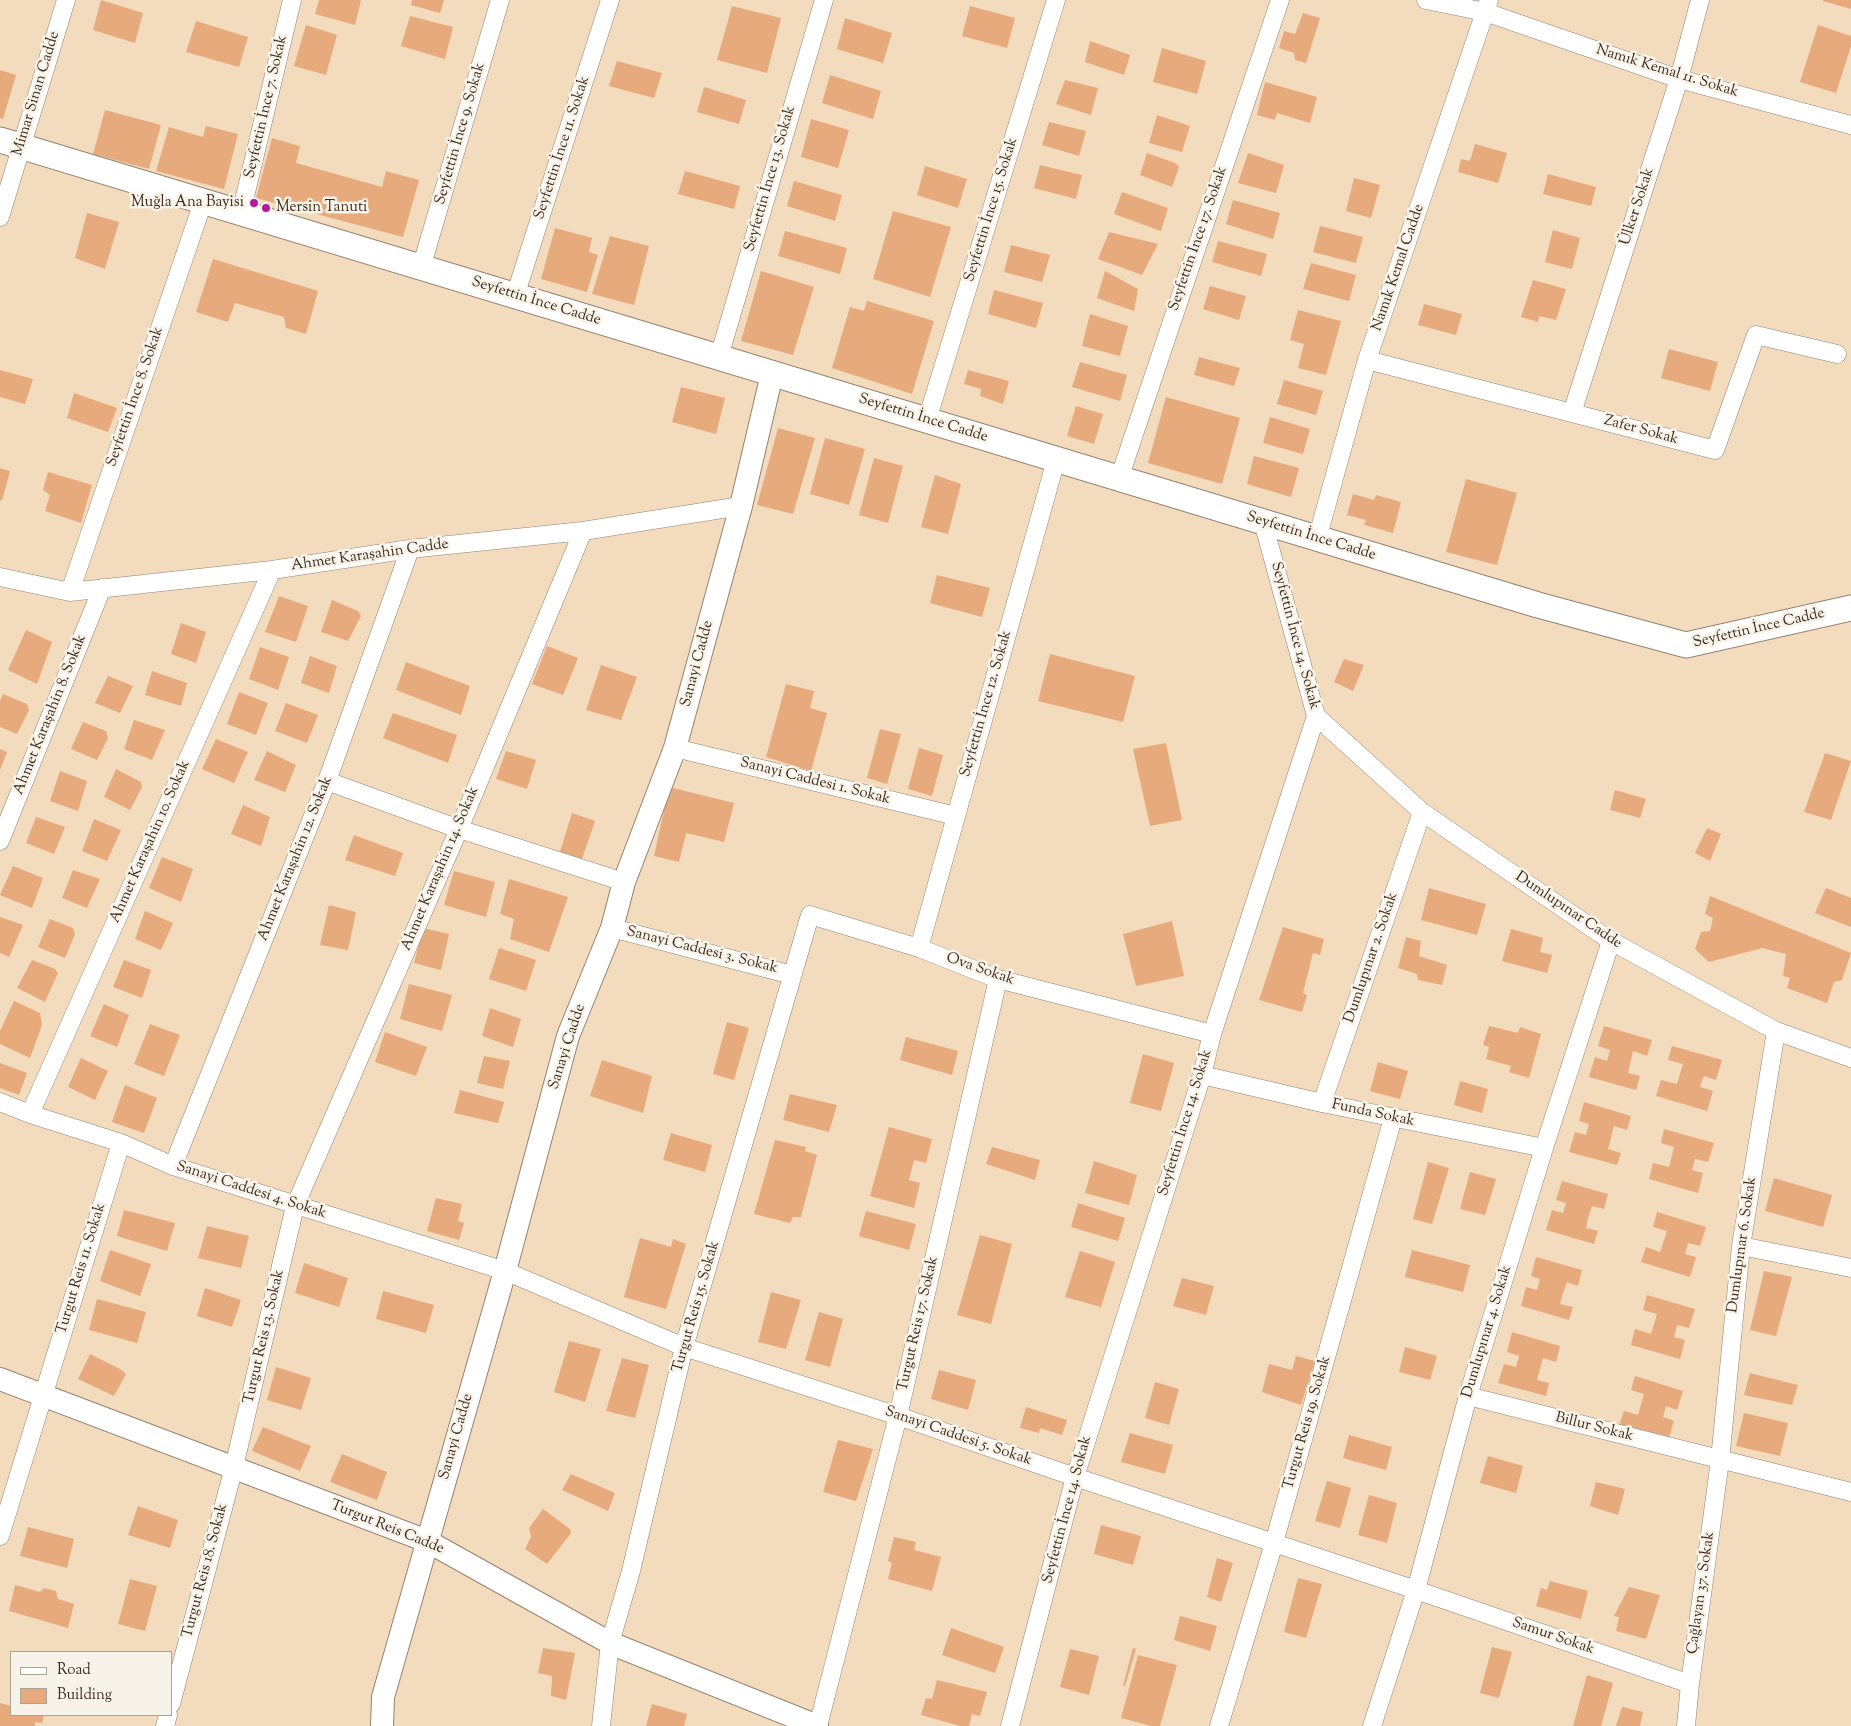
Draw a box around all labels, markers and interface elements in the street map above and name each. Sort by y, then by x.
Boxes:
street label: Mimar Sinan Cadde [10,30,64,158]
street label: Seyfettin İnce 7. Sokak [242,34,292,180]
street label: Namık Kemal 11. Sokak [1593,42,1741,102]
street label: Seyfettin İnce 9. Sokak [432,61,490,207]
street label: Seyfettin İnce 11. Sokak [531,74,595,222]
street label: Seyfettin İnce 13. Sokak [742,104,800,254]
street label: Seyfettin İnce 15. Sokak [962,136,1022,284]
street label: Seyfettin İnce 17. Sokak [1166,165,1232,313]
street label: Ülker Sokak [1617,166,1659,248]
place label: Muğla Ana Bayisi [131,194,244,212]
marker: Muğla Ana Bayisi [248,197,260,209]
place label: Mersin Tanuti [276,199,367,217]
marker: Mersin Tanuti [260,202,272,214]
street label: Namık Kemal Cadde [1369,202,1429,334]
street label: Seyfettin İnce Cadde [469,274,603,330]
street label: Seyfettin İnce 8. Sokak [104,325,168,469]
street label: Seyfettin İnce Cadde [856,391,990,447]
street label: Zafer Sokak [1602,412,1680,450]
street label: Seyfettin İnce Cadde [1244,509,1378,565]
street label: Ahmet Karaşahin Cadde [290,536,450,576]
street label: Seyfettin İnce 14. Sokak [1266,560,1322,712]
street label: Seyfettin İnce Cadde [1692,605,1826,653]
street label: Sanayi Cadde [678,619,718,709]
street label: Seyfettin İnce 12. Sokak [957,629,1017,779]
street label: Ahmet Karaşahin 8. Sokak [11,632,91,798]
street label: Sanayi Caddesi 1. Sokak [738,755,892,809]
street label: Ahmet Karaşahin 10. Sokak [107,758,195,926]
street label: Ahmet Karaşahin 12. Sokak [255,774,337,944]
street label: Ahmet Karaşahin 14. Sokak [398,784,484,954]
street label: Dumlupınar Cadde [1511,869,1625,953]
street label: Dumlupınar 2. Sokak [1341,890,1403,1026]
street label: Sanayi Caddesi 3. Sokak [624,923,780,979]
street label: Ova Sokak [943,950,1017,990]
street label: Sanayi Cadde [546,1002,590,1092]
street label: Seyfettin İnce 14. Sokak [1155,1048,1217,1198]
street label: Funda Sokak [1330,1096,1416,1132]
street label: Sanayi Caddesi 4. Sokak [174,1158,328,1224]
street label: Dumlupınar 6. Sokak [1725,1176,1761,1314]
street label: Turgut Reis 11. Sokak [54,1201,110,1337]
street label: Turgut Reis 15. Sokak [670,1239,724,1375]
street label: Turgut Reis 17. Sokak [895,1255,943,1393]
street label: Dumlupınar 4. Sokak [1459,1264,1517,1400]
street label: Turgut Reis 13. Sokak [241,1268,289,1406]
street label: Turgut Reis 19. Sokak [1280,1354,1336,1492]
street label: Sanayi Cadde [436,1392,478,1482]
street label: Sanayi Caddesi 5. Sokak [882,1403,1034,1471]
street label: Billur Sokak [1553,1410,1635,1446]
street label: Seyfettin İnce 14. Sokak [1040,1434,1096,1586]
street label: Turgut Reis Cadde [328,1497,446,1559]
street label: Turgut Reis 18. Sokak [179,1502,233,1640]
street label: Çağlayan 37. Sokak [1684,1531,1720,1655]
street label: Samur Sokak [1509,1615,1597,1659]
legend [10,1651,172,1716]
text: Road [57,1660,91,1681]
text: Building [57,1685,112,1706]

